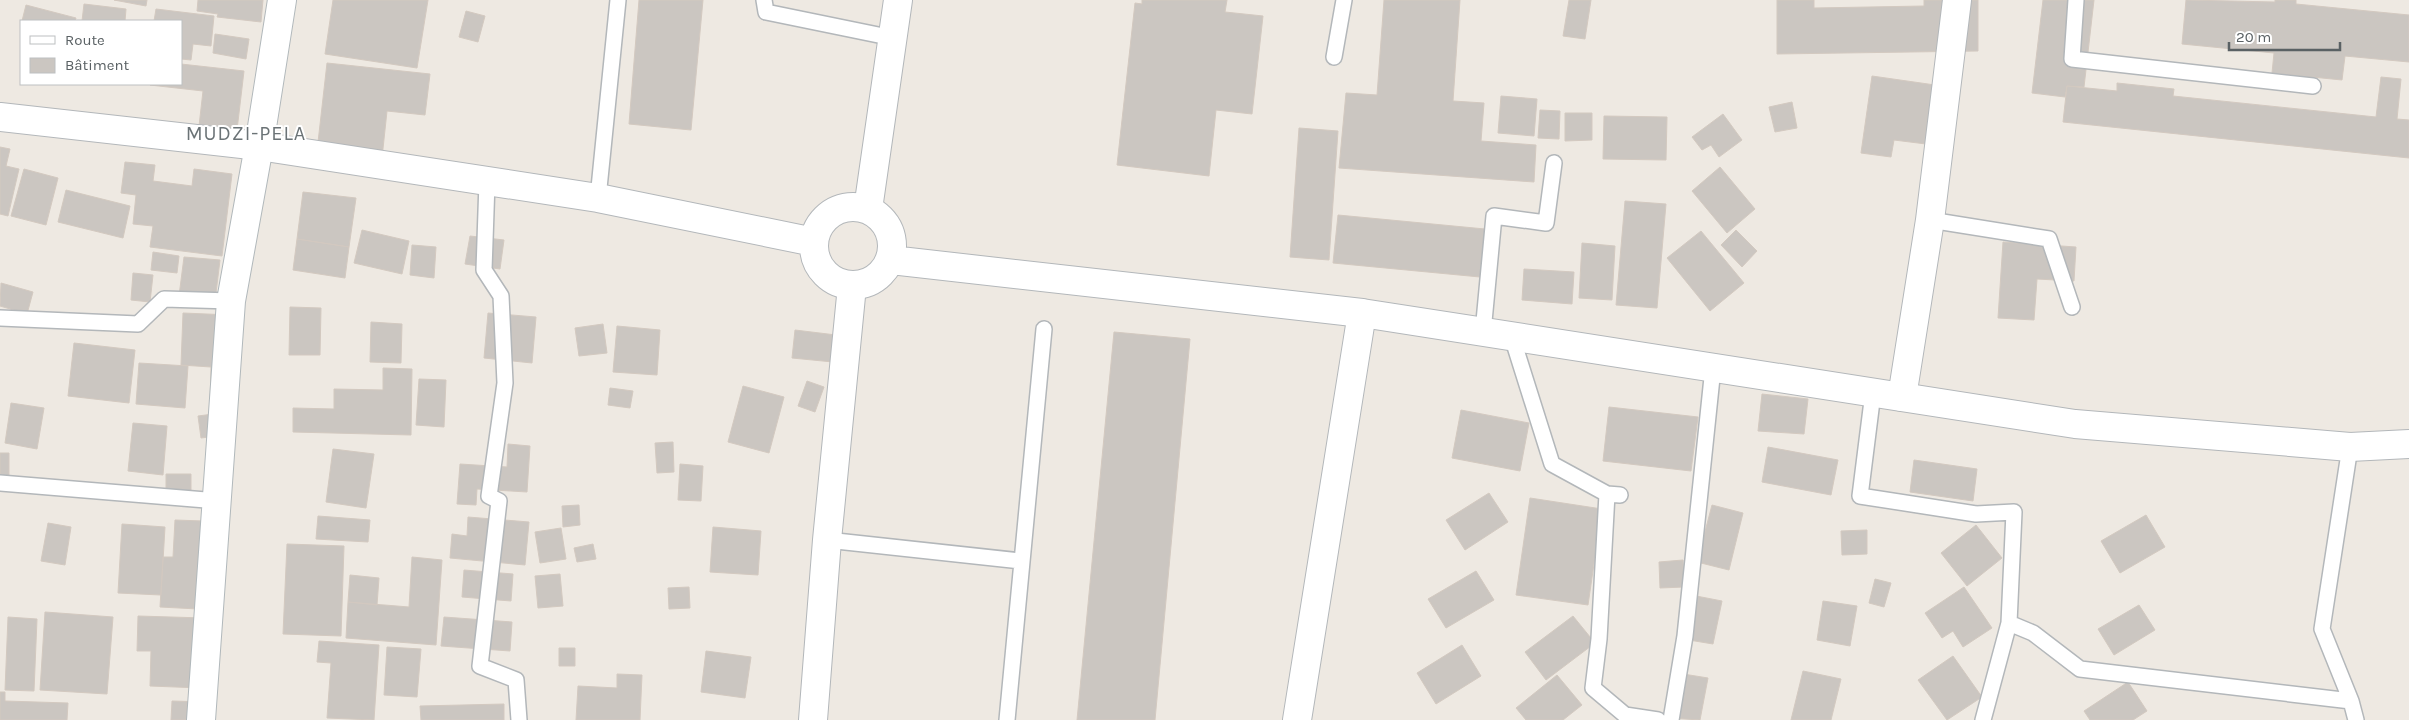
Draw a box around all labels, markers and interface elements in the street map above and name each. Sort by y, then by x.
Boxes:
legend [20,20,182,85]
scale bar [2229,20,2340,52]
text: 20 m [2236,28,2271,46]
text: Route [65,31,105,49]
text: Bâtiment [65,56,129,74]
district label: MUDZI-PELA [186,122,306,145]

